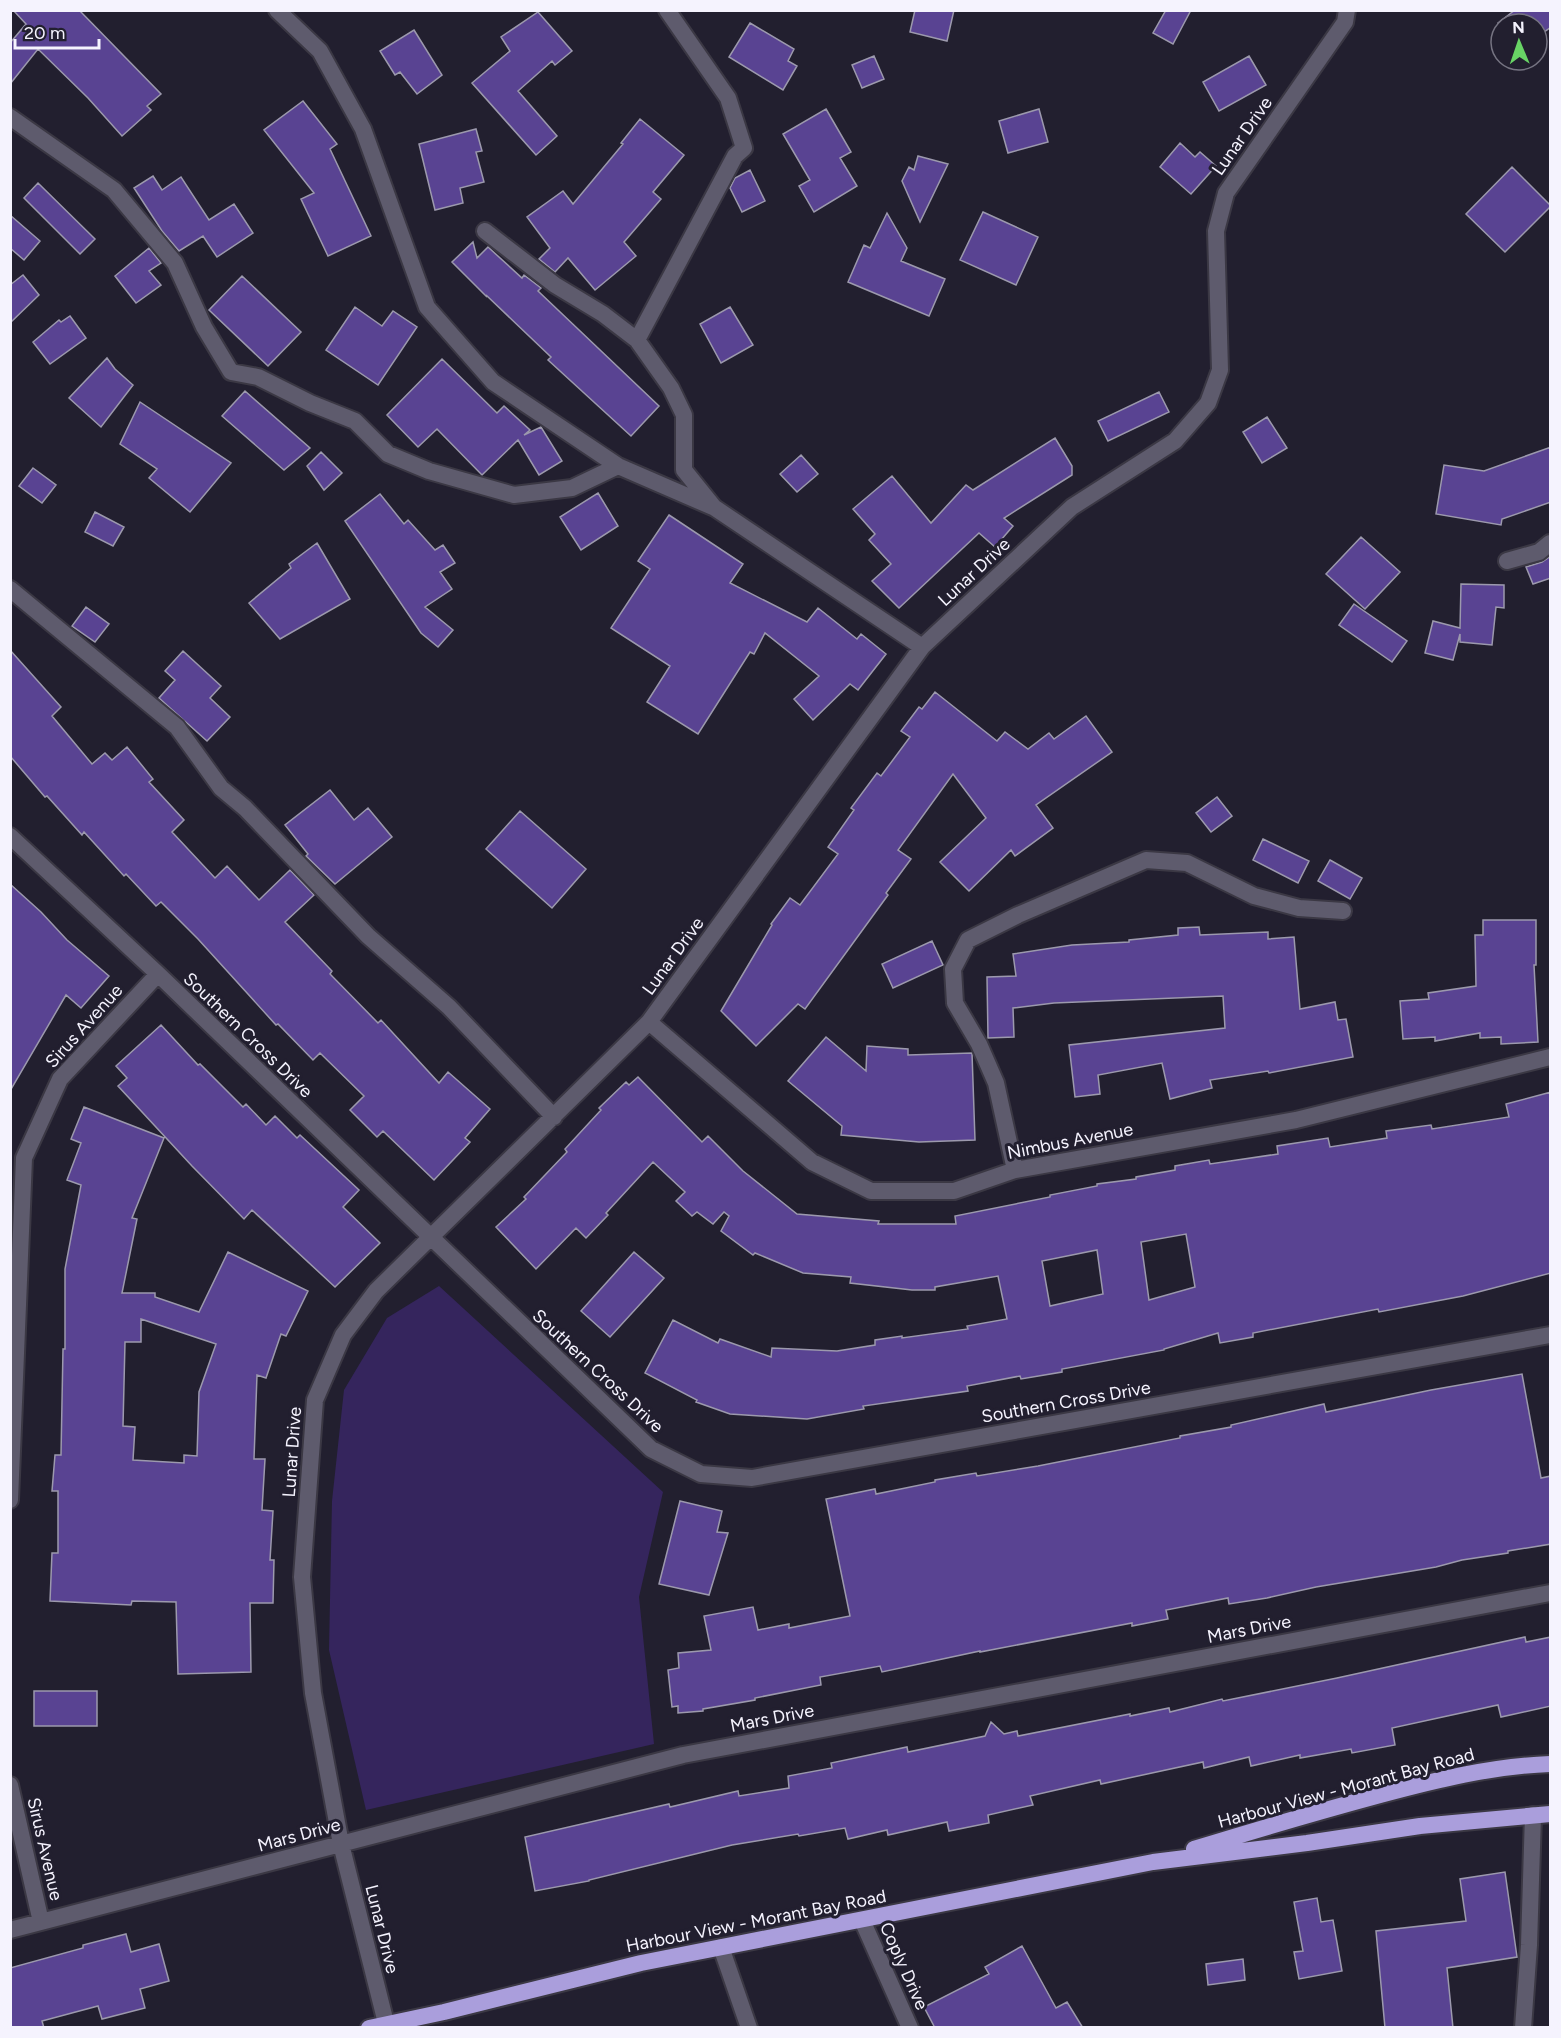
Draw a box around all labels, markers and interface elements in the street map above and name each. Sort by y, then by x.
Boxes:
scale bar [15,12,99,50]
north arrow [1489,12,1549,72]
text: N [1512,18,1525,37]
text: 20 m [24,22,65,44]
street label: Lunar Drive [1207,92,1277,179]
street label: Lunar Drive [933,533,1015,611]
street label: Lunar Drive [637,913,709,999]
street label: Southern Cross Drive [179,968,317,1102]
street label: Sirus Avenue [41,979,127,1072]
street label: Nimbus Avenue [1005,1118,1135,1164]
street label: Southern Cross Drive [528,1305,668,1438]
street label: Southern Cross Drive [980,1376,1152,1428]
street label: Lunar Drive [278,1406,306,1498]
street label: Mars Drive [1205,1610,1293,1648]
street label: Mars Drive [728,1699,816,1737]
street label: Harbour View - Morant Bay Road [1215,1743,1477,1833]
street label: Sirus Avenue [22,1795,68,1903]
street label: Mars Drive [255,1813,343,1857]
street label: Lunar Drive [360,1882,404,1976]
street label: Harbour View - Morant Bay Road [624,1885,888,1957]
street label: Coply Drive [875,1919,933,2013]

